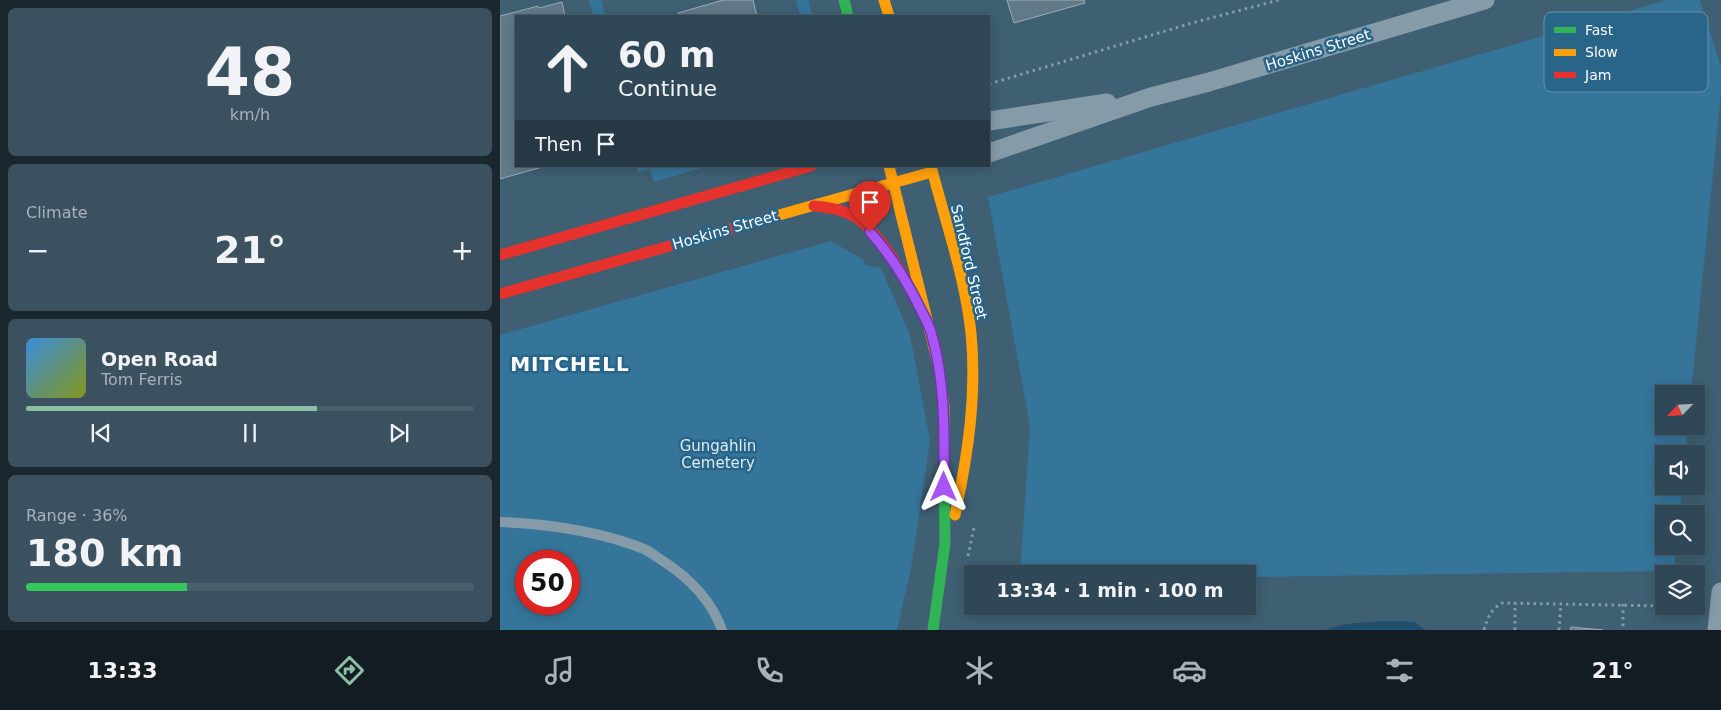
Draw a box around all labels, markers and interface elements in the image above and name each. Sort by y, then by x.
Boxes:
legend [1544,12,1708,92]
text: Fast [1585,22,1614,38]
street label: Hoskins Street [1263,25,1373,75]
text: 48 [205,35,295,110]
icon: ahead [535,35,600,100]
text: 60 m [618,35,715,75]
text: Slow [1585,44,1618,60]
text: Jam [1584,67,1611,83]
text: Continue [618,76,717,101]
text: km/h [230,105,270,124]
icon: arrive [592,130,620,158]
text: Then [535,133,582,155]
pin [849,181,891,232]
icon: arrive [856,188,884,216]
street label: Sandford Street [947,202,991,322]
text: Climate [26,203,88,222]
street label: Hoskins Street [670,206,780,254]
text: 21° [214,228,286,272]
text: − [26,234,49,267]
text: + [451,234,474,267]
text: Open Road [101,348,218,370]
district label: MITCHELL [510,352,630,376]
text: Tom Ferris [101,370,182,389]
north arrow [1655,385,1705,435]
map controls [1655,385,1705,615]
icon: previous [87,419,115,447]
icon: pause [236,419,264,447]
icon: next [385,419,413,447]
park label: Gungahlin Cemetery [680,437,756,472]
button: sound [1655,445,1705,495]
position arrow [917,460,969,512]
button: search [1655,505,1705,555]
text: Range · 36% [26,506,128,525]
text: 180 km [26,531,183,575]
speed limit sign: 50 [515,550,580,615]
button: layers [1655,565,1705,615]
text: 13:34 · 1 min · 100 m [996,579,1224,601]
icon: directions [332,653,367,688]
icon: music [542,653,577,688]
icon: phone [752,653,787,688]
icon: climate [962,653,997,688]
icon: car [1172,653,1207,688]
icon: filters [1382,653,1417,688]
text: 13:33 [87,658,157,683]
text: 21° [1592,658,1633,683]

